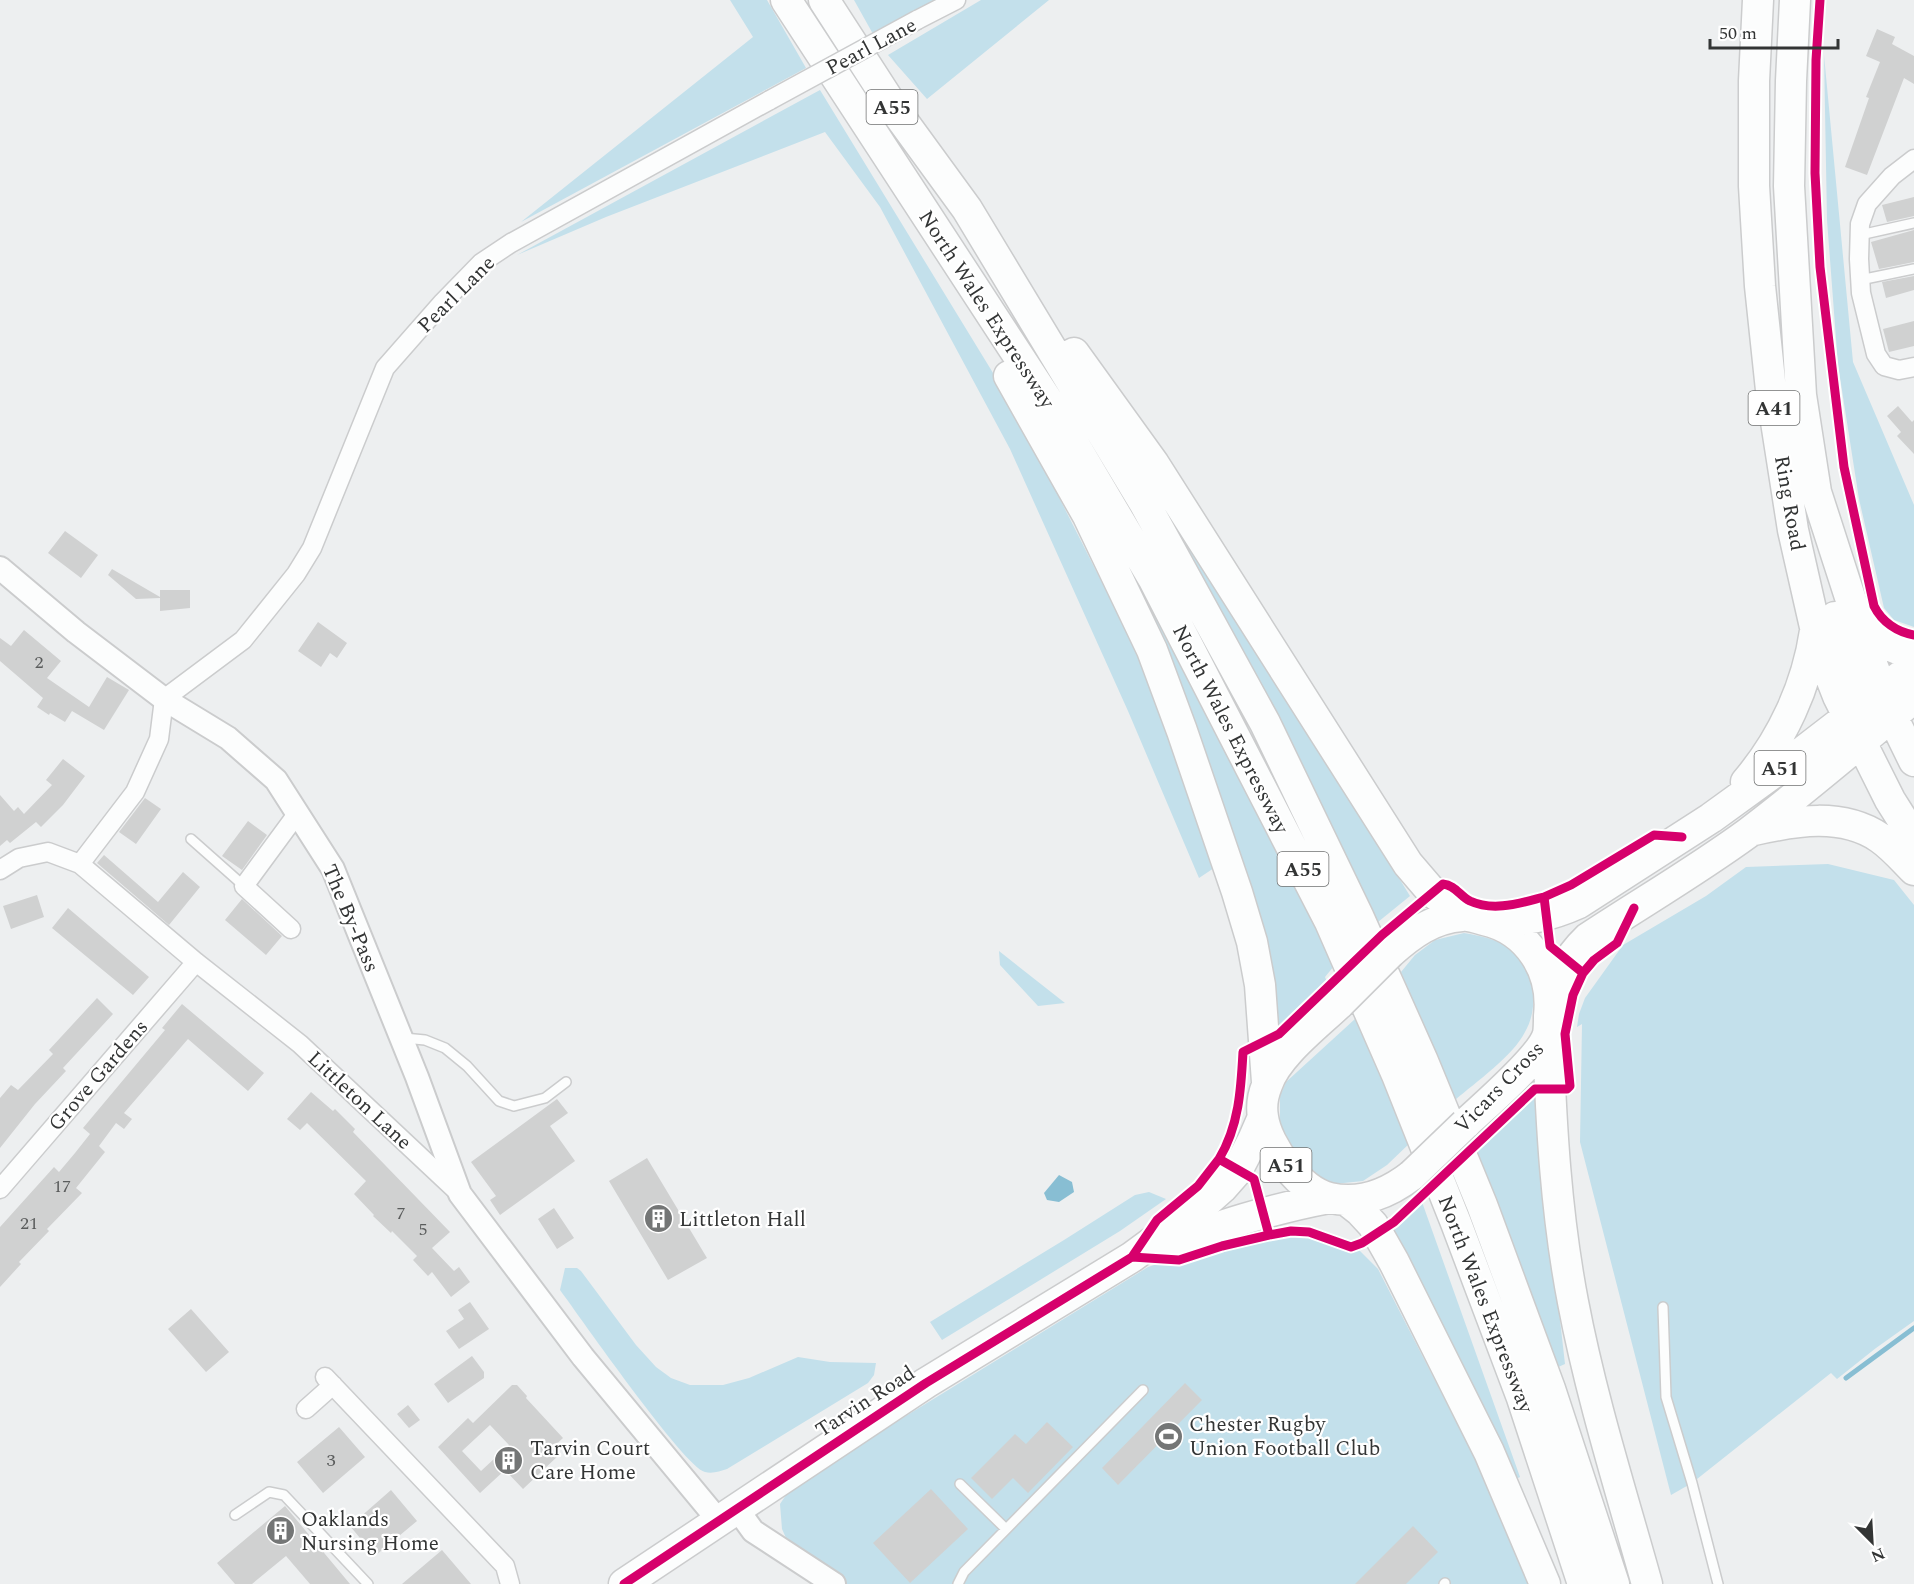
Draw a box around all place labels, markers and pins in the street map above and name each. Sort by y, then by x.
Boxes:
building icon: Littleton Hall [642,1203,674,1235]
place label: Littleton Hall [679,1204,806,1236]
place label: Chester Rugby Union Football Club [1189,1409,1380,1465]
sports icon: Chester Rugby Union Football Club [1152,1420,1184,1452]
place label: Tarvin Court Care Home [530,1433,650,1489]
building icon: Tarvin Court Care Home [493,1444,525,1476]
place label: Oaklands Nursing Home [301,1504,439,1560]
building icon: Oaklands Nursing Home [264,1515,296,1547]

